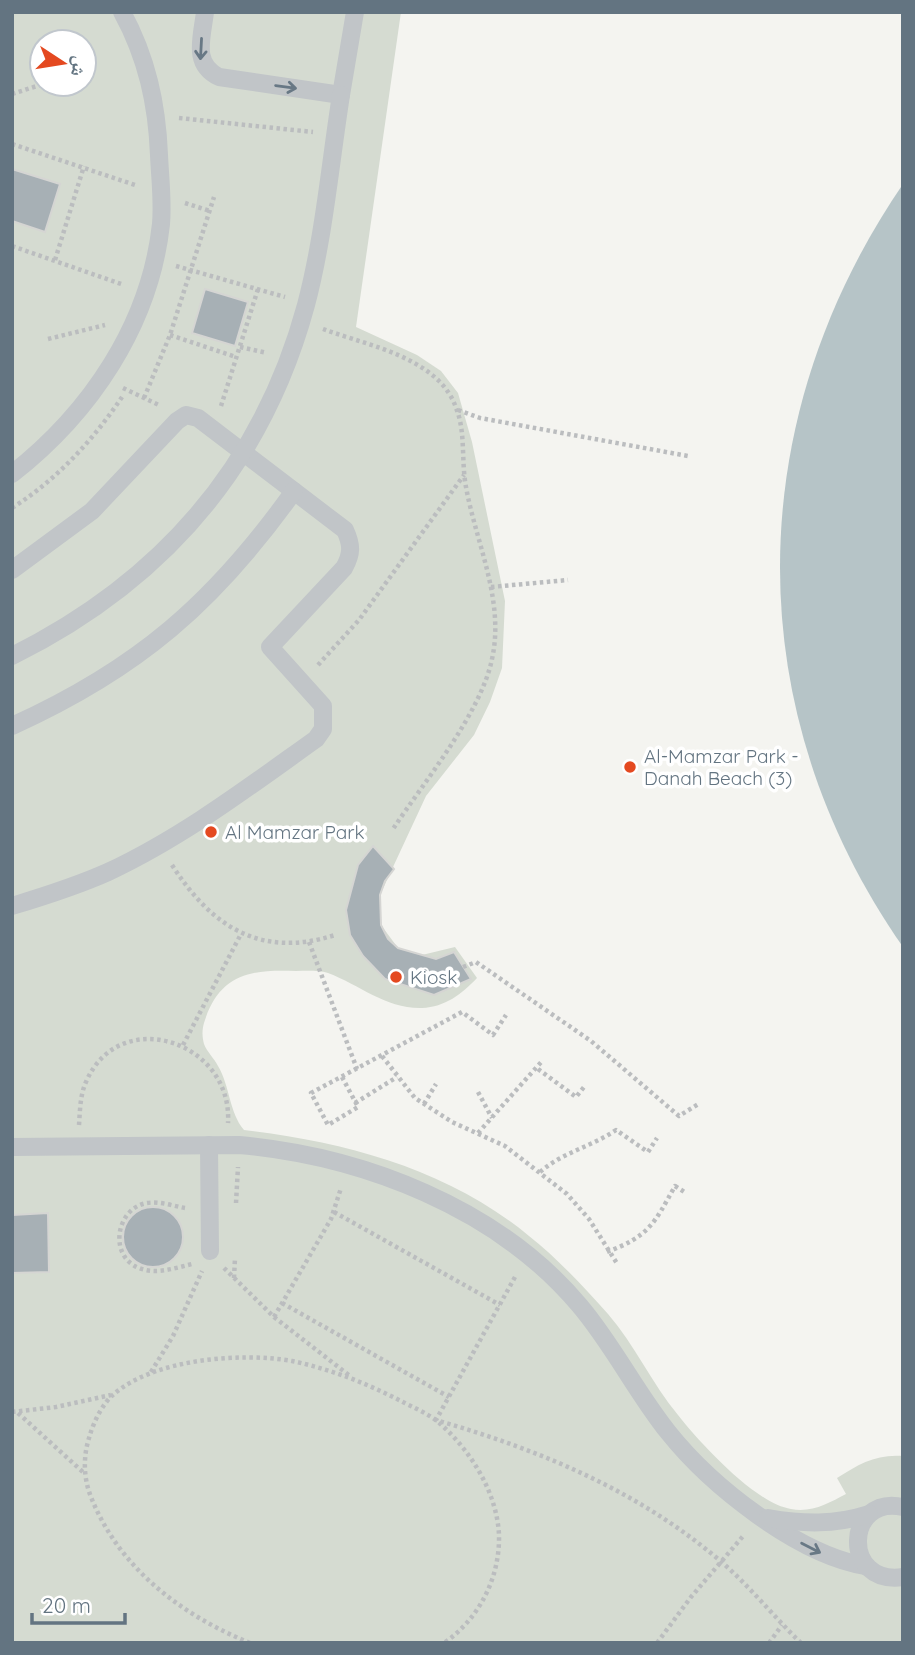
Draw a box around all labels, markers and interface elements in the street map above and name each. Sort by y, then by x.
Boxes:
north arrow [28,28,98,98]
one-way arrow [195,37,208,60]
text: ش [66,54,93,79]
one-way arrow [275,81,297,94]
place label: Al-Mamzar Park - Danah Beach (3) [644,744,799,790]
marker: Al-Mamzar Park - Danah Beach (3) [622,759,638,775]
place label: Al Mamzar Park [225,820,365,844]
marker: Al Mamzar Park [203,824,219,840]
place label: Kiosk [410,965,457,989]
marker: Kiosk [388,969,404,985]
one-way arrow [800,1541,821,1555]
scale bar [32,1582,124,1626]
text: 20 m [42,1592,91,1618]

